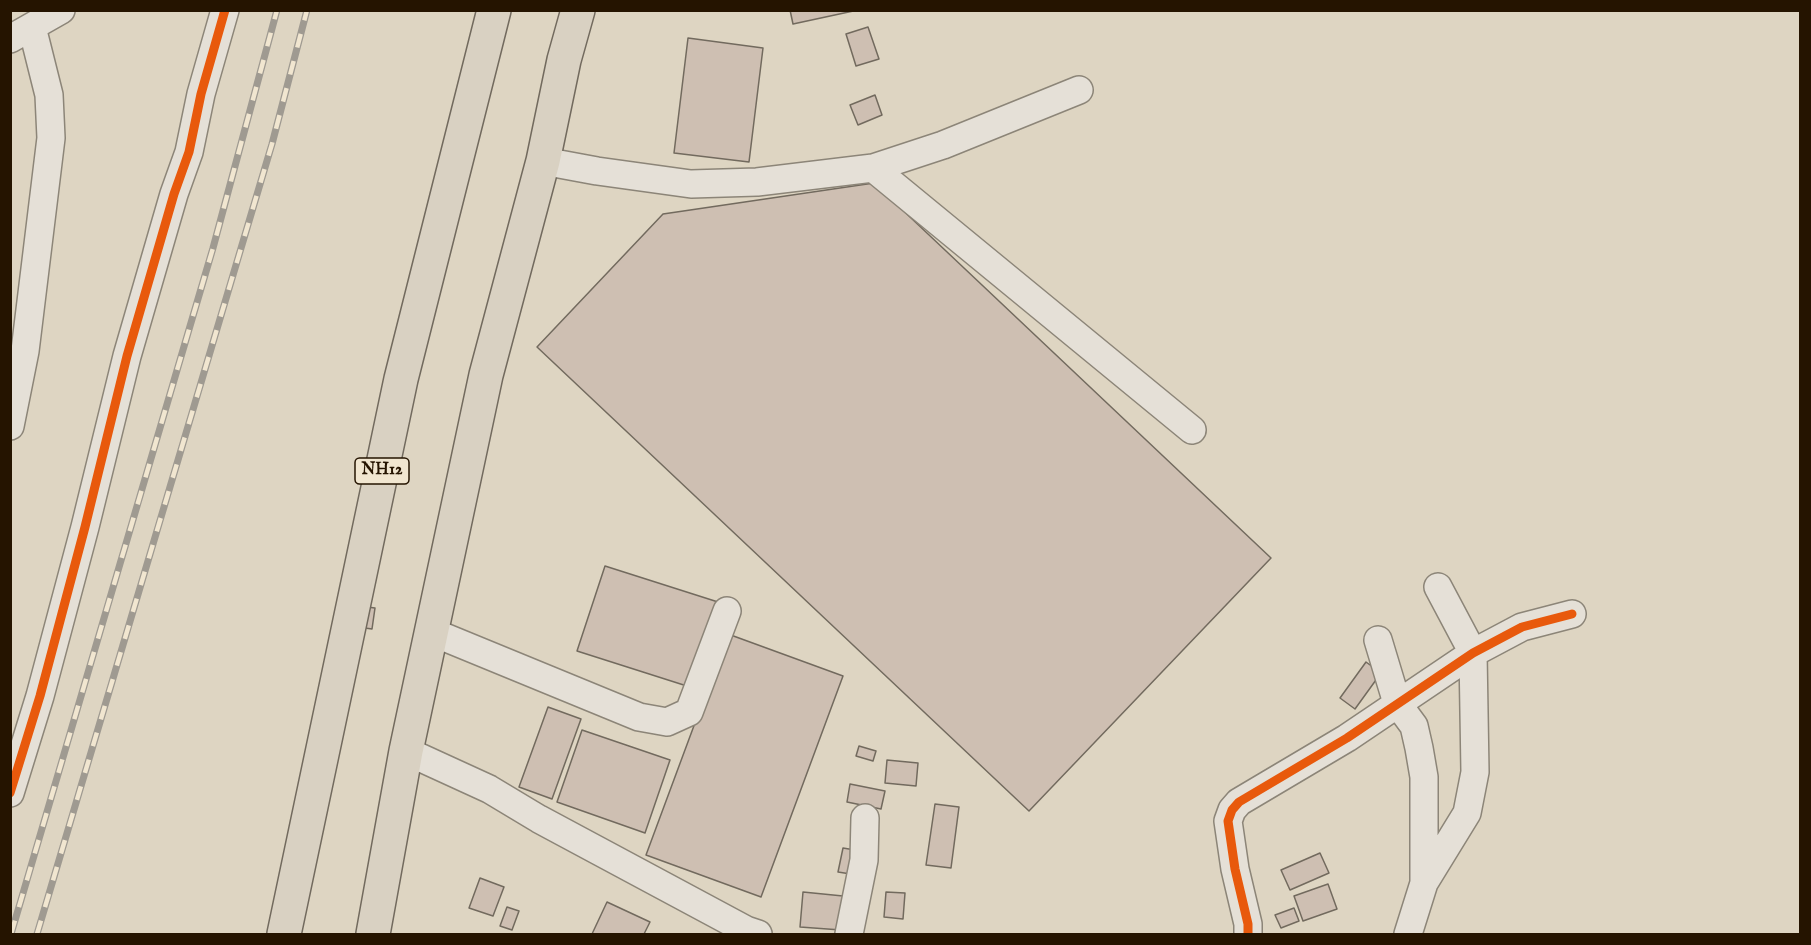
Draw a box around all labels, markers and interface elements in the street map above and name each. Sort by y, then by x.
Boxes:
road number: NH12 [355,458,409,484]

